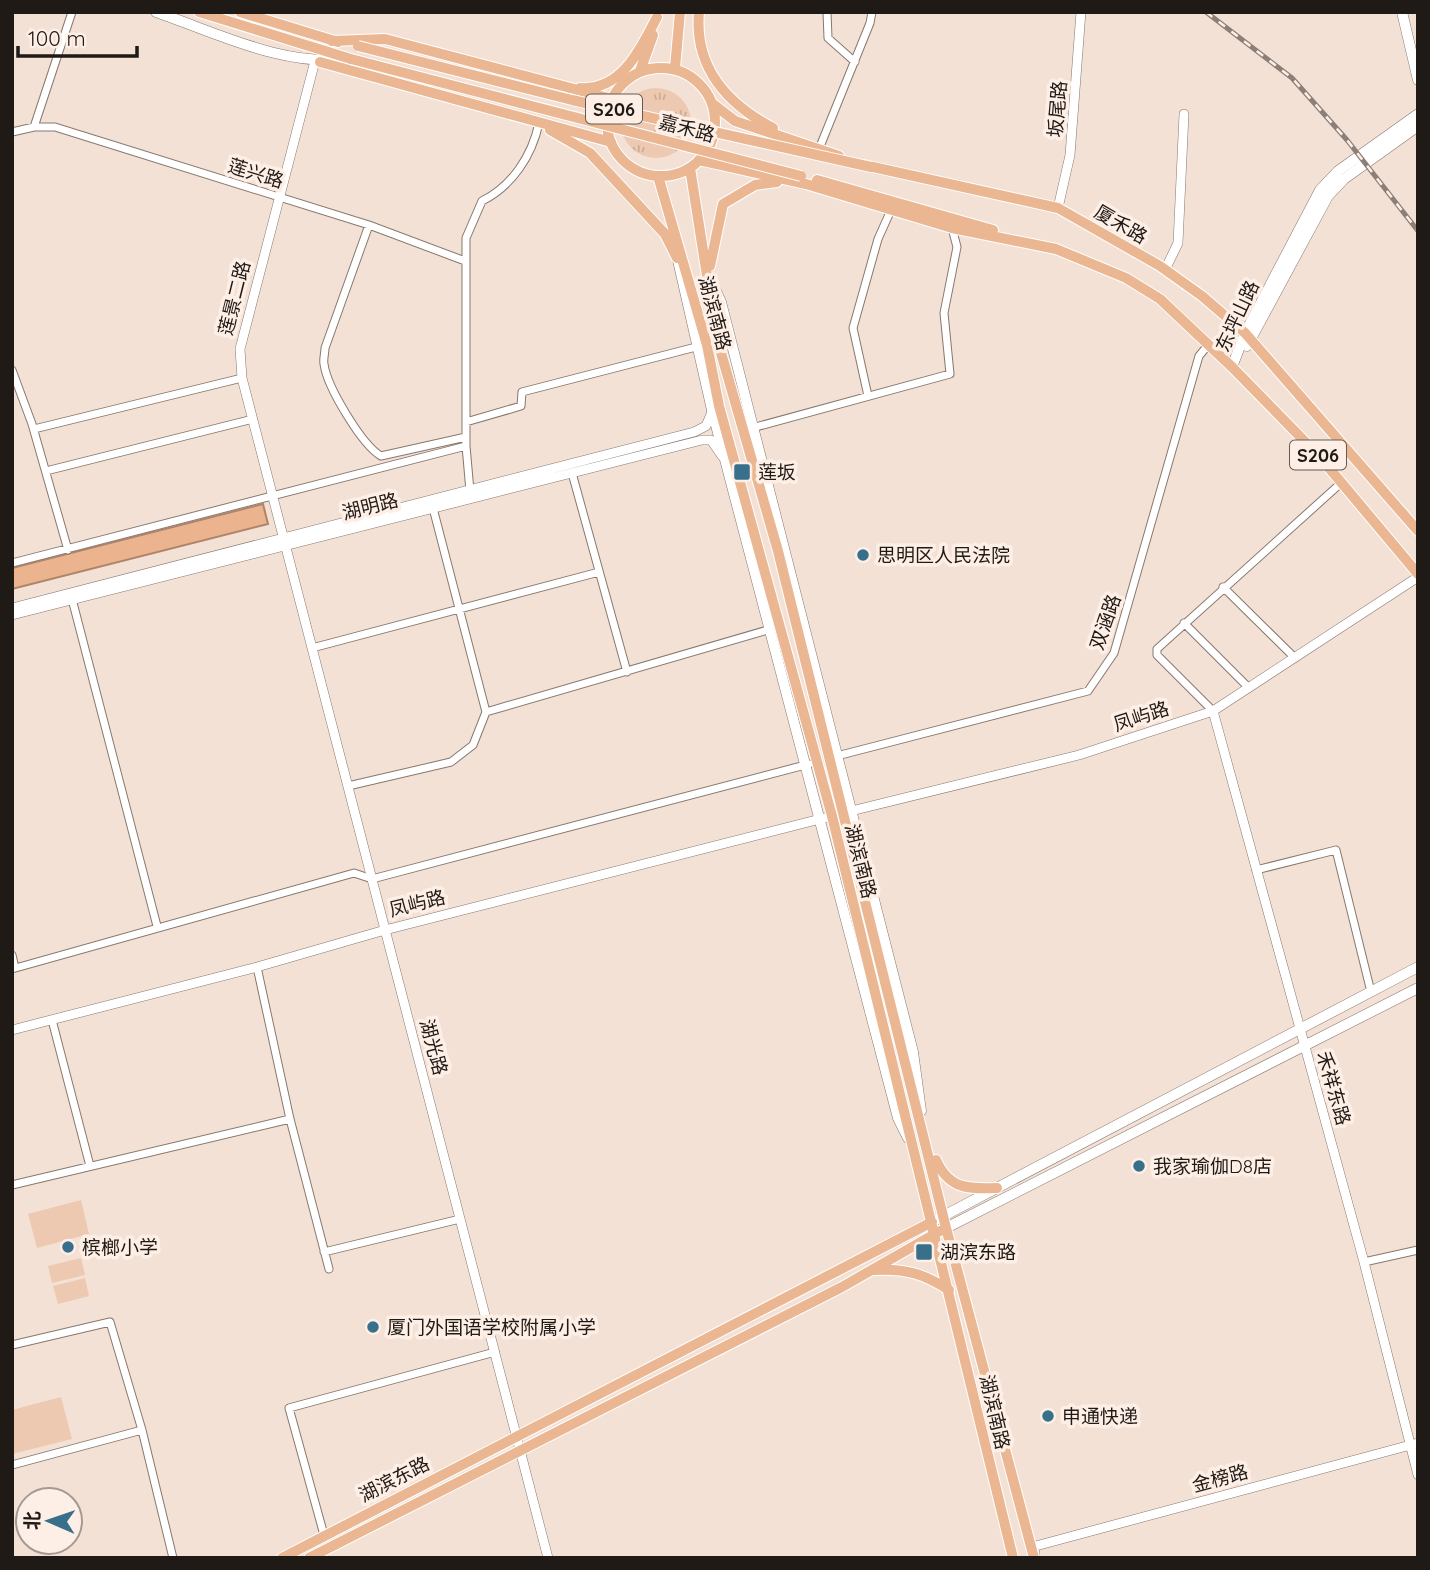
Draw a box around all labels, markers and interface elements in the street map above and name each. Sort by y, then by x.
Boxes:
scale bar [18,14,136,58]
text: 100 m [28,25,86,51]
street label: 坂尾路 [1043,80,1071,138]
road number: S206 [586,94,642,124]
street label: 嘉禾路 [656,109,718,147]
street label: 莲兴路 [225,153,287,193]
street label: 厦禾路 [1090,199,1152,249]
street label: 莲景二路 [213,258,255,338]
street label: 湖滨南路 [694,273,736,353]
street label: 东坪山路 [1210,276,1264,356]
road number: S206 [1290,440,1346,470]
place label: 莲坂 [758,460,796,484]
marker: 莲坂 [732,462,752,482]
street label: 湖明路 [339,487,401,525]
place label: 思明区人民法院 [877,543,1010,567]
marker: 思明区人民法院 [855,547,871,563]
street label: 双涵路 [1084,591,1126,653]
street label: 凤屿路 [1110,696,1172,736]
street label: 湖滨南路 [840,821,882,901]
street label: 凤屿路 [386,884,448,922]
street label: 湖光路 [415,1016,453,1078]
street label: 禾祥东路 [1312,1048,1356,1128]
place label: 我家瑜伽D8店 [1153,1154,1272,1178]
marker: 我家瑜伽D8店 [1131,1158,1147,1174]
place label: 槟榔小学 [82,1235,158,1259]
marker: 槟榔小学 [60,1239,76,1255]
place label: 湖滨东路 [940,1240,1016,1264]
marker: 湖滨东路 [914,1242,934,1262]
place label: 厦门外国语学校附属小学 [387,1315,596,1339]
marker: 厦门外国语学校附属小学 [365,1319,381,1335]
street label: 湖滨南路 [975,1372,1015,1452]
place label: 申通快递 [1062,1404,1138,1428]
marker: 申通快递 [1040,1408,1056,1424]
street label: 湖滨东路 [355,1451,433,1507]
street label: 金榜路 [1189,1459,1251,1497]
north arrow [14,1486,84,1556]
text: 北 [20,1510,44,1530]

